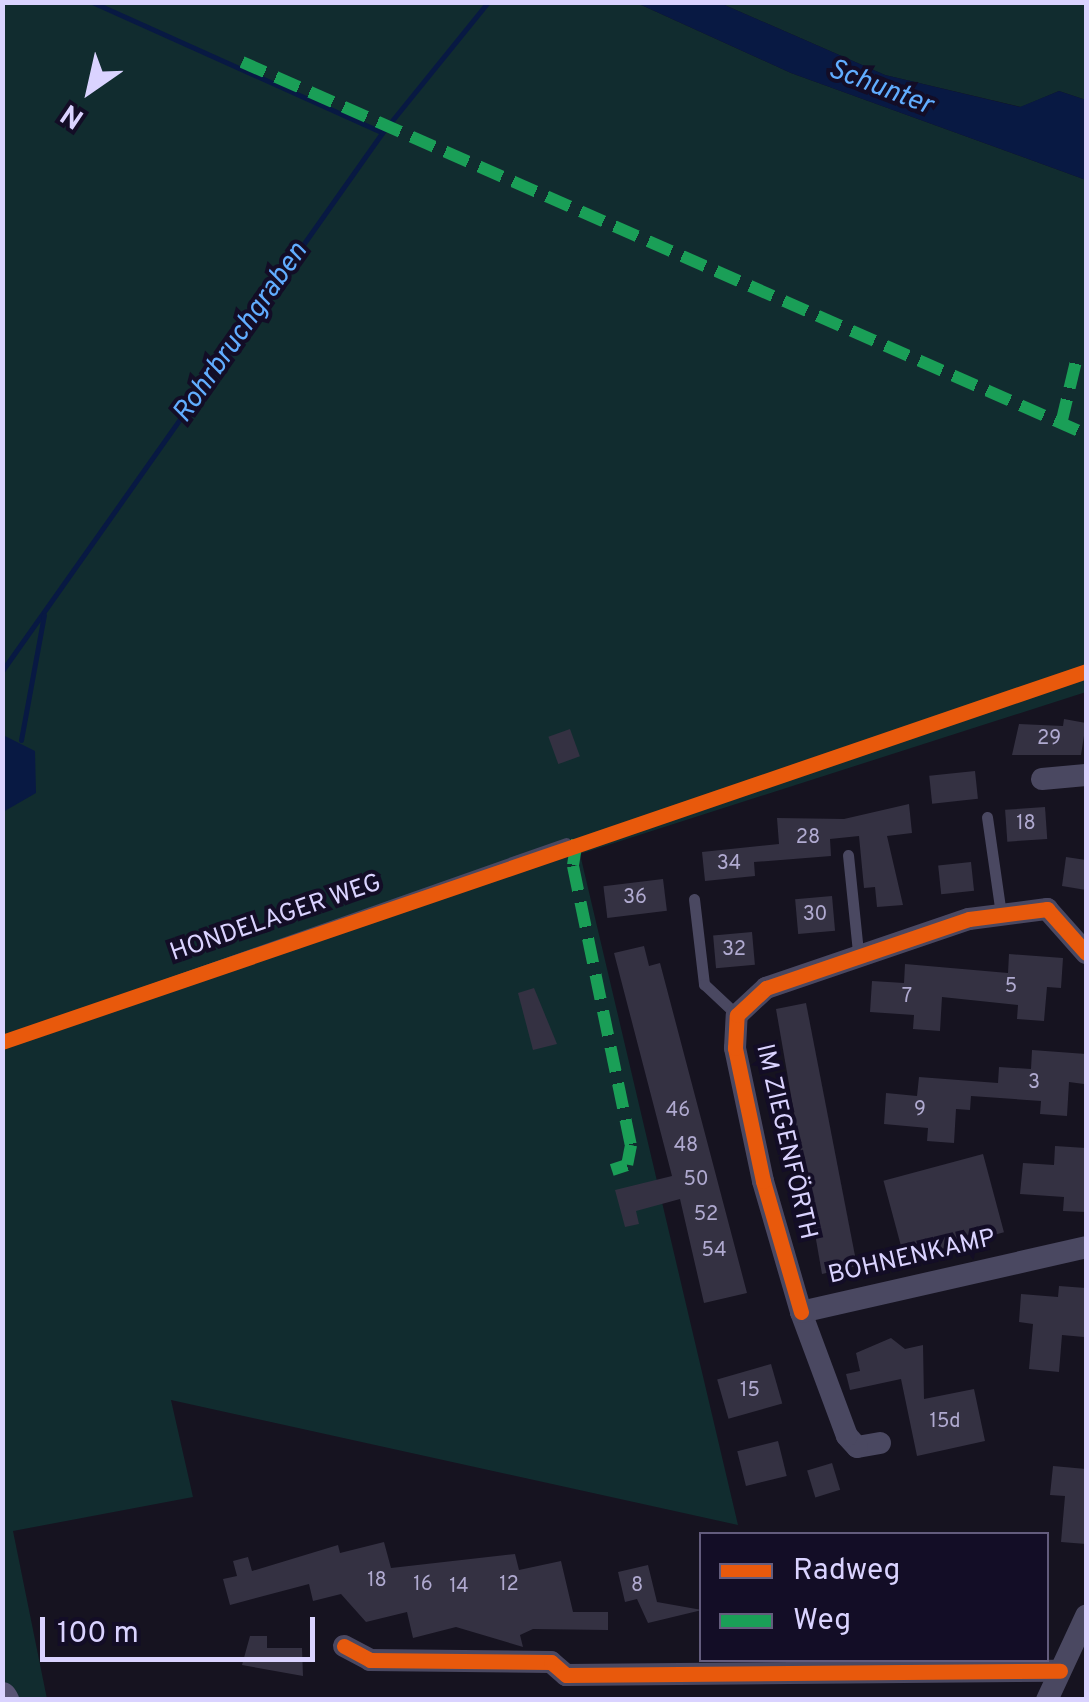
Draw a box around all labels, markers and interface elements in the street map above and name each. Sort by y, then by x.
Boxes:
north arrow [40,40,140,140]
water label: Schunter [823,53,937,123]
text: N [55,94,92,135]
water label: Rohrbruchgraben [166,236,316,430]
house number: 29 [1037,727,1061,751]
house number: 18 [1016,812,1036,836]
house number: 28 [796,826,820,850]
house number: 34 [717,852,741,876]
street label: HONDELAGER WEG [166,869,386,969]
house number: 36 [623,886,647,910]
house number: 30 [803,903,827,927]
house number: 32 [722,938,746,962]
house number: 5 [1005,975,1017,999]
house number: 7 [902,985,912,1009]
street label: IM ZIEGENFÖRTH [748,1041,822,1243]
house number: 3 [1028,1071,1040,1095]
house number: 9 [914,1098,926,1122]
house number: 46 [666,1099,690,1123]
house number: 48 [674,1134,698,1158]
house number: 50 [683,1168,709,1192]
house number: 52 [694,1203,718,1227]
street label: BOHNENKAMP [826,1224,998,1292]
house number: 54 [701,1239,727,1263]
house number: 15 [740,1379,760,1403]
house number: 15d [929,1410,961,1434]
legend [699,1532,1049,1662]
text: Radweg [793,1553,900,1590]
house number: 18 [367,1569,387,1593]
house number: 16 [413,1573,433,1597]
house number: 12 [499,1573,519,1597]
house number: 8 [631,1574,643,1598]
house number: 14 [449,1575,469,1599]
scale bar [45,1597,320,1659]
text: Weg [793,1603,851,1640]
text: 100 m [57,1616,139,1653]

